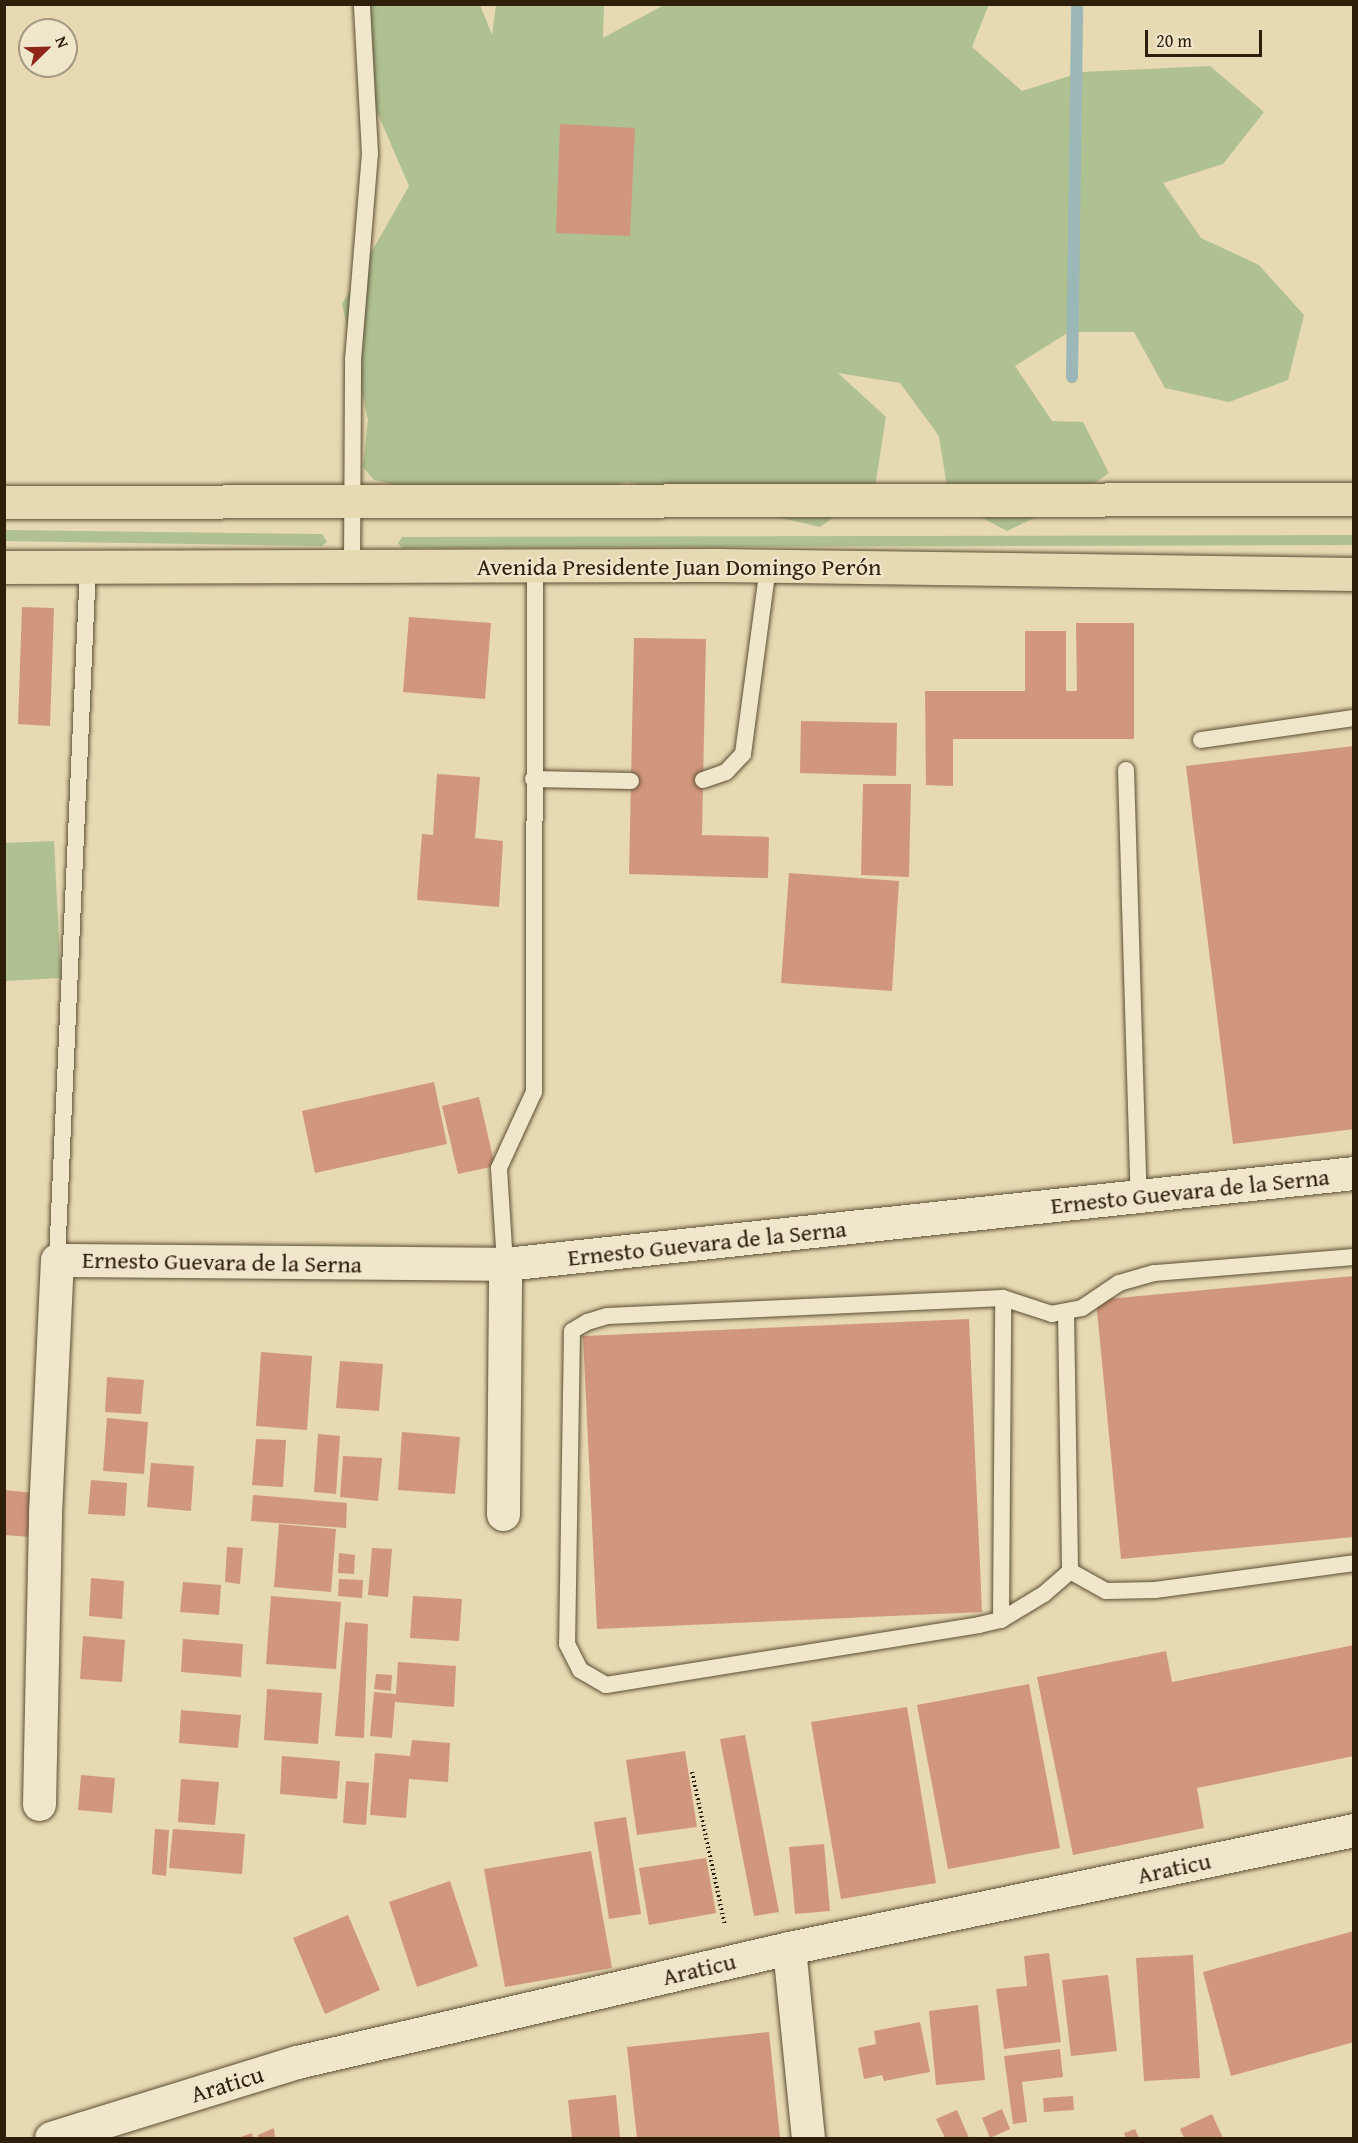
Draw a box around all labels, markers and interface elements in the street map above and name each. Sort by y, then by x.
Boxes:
north arrow [18,18,78,78]
scale bar [1148,18,1265,56]
text: 20 m [1156,27,1192,54]
text: N [50,32,76,51]
street label: Avenida Presidente Juan Domingo Perón [477,553,881,581]
street label: Ernesto Guevara de la Serna [1049,1162,1331,1220]
street label: Ernesto Guevara de la Serna [566,1214,848,1272]
street label: Ernesto Guevara de la Serna [82,1245,362,1279]
street label: Araticu [1135,1846,1213,1890]
street label: Araticu [660,1947,738,1991]
street label: Araticu [187,2059,267,2109]

